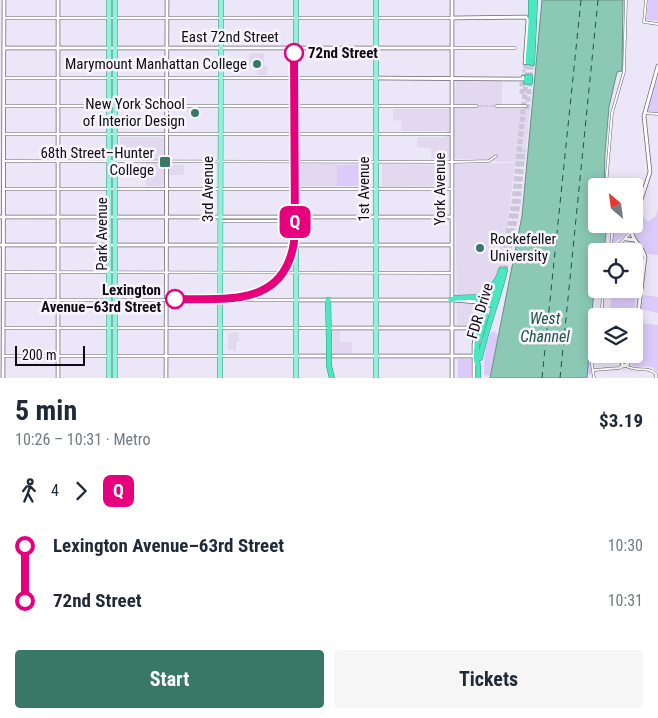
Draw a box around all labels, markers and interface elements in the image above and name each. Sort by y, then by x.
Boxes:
street label: East 72nd Street [181,28,279,46]
marker: 72nd Street [284,43,304,63]
place label: 72nd Street [308,44,378,62]
place label: Marymount Manhattan College [65,55,247,73]
marker: Marymount Manhattan College [251,58,263,70]
place label: New York School of Interior Design [83,95,185,130]
marker: New York School of Interior Design [189,107,201,119]
place label: 68th Street–Hunter College [40,144,154,179]
street label: York Avenue [431,153,449,225]
marker: 68th Street–Hunter College [158,155,172,169]
street label: 3rd Avenue [199,156,217,222]
street label: 1st Avenue [355,156,373,222]
north arrow [588,178,642,232]
map controls [588,178,643,363]
street label: Park Avenue [93,197,111,271]
line badge: Q [279,206,311,238]
text: Q [290,211,300,232]
place label: Rockefeller University [490,230,557,265]
marker: Rockefeller University [474,242,486,254]
button: locate [588,243,643,298]
place label: Lexington Avenue–63rd Street [41,281,161,316]
street label: FDR Drive [463,281,497,341]
marker: Lexington Avenue–63rd Street [165,289,185,309]
button: layers [588,308,643,363]
water label: West Channel [520,309,570,346]
scale bar [15,343,85,366]
text: 200 m [22,347,57,363]
text: 5 min [15,394,77,427]
text: $3.19 [599,409,643,432]
text: 10:26 – 10:31 · Metro [15,430,150,449]
icon: walk [15,477,43,505]
icon: forward [67,477,95,505]
text: Q [113,480,124,501]
text: 4 [51,481,59,500]
text: Lexington Avenue–63rd Street [53,534,284,557]
text: 10:30 [608,536,643,555]
text: 72nd Street [53,589,142,612]
text: 10:31 [608,591,643,610]
button: Start [15,650,324,708]
button: Tickets [334,650,643,708]

